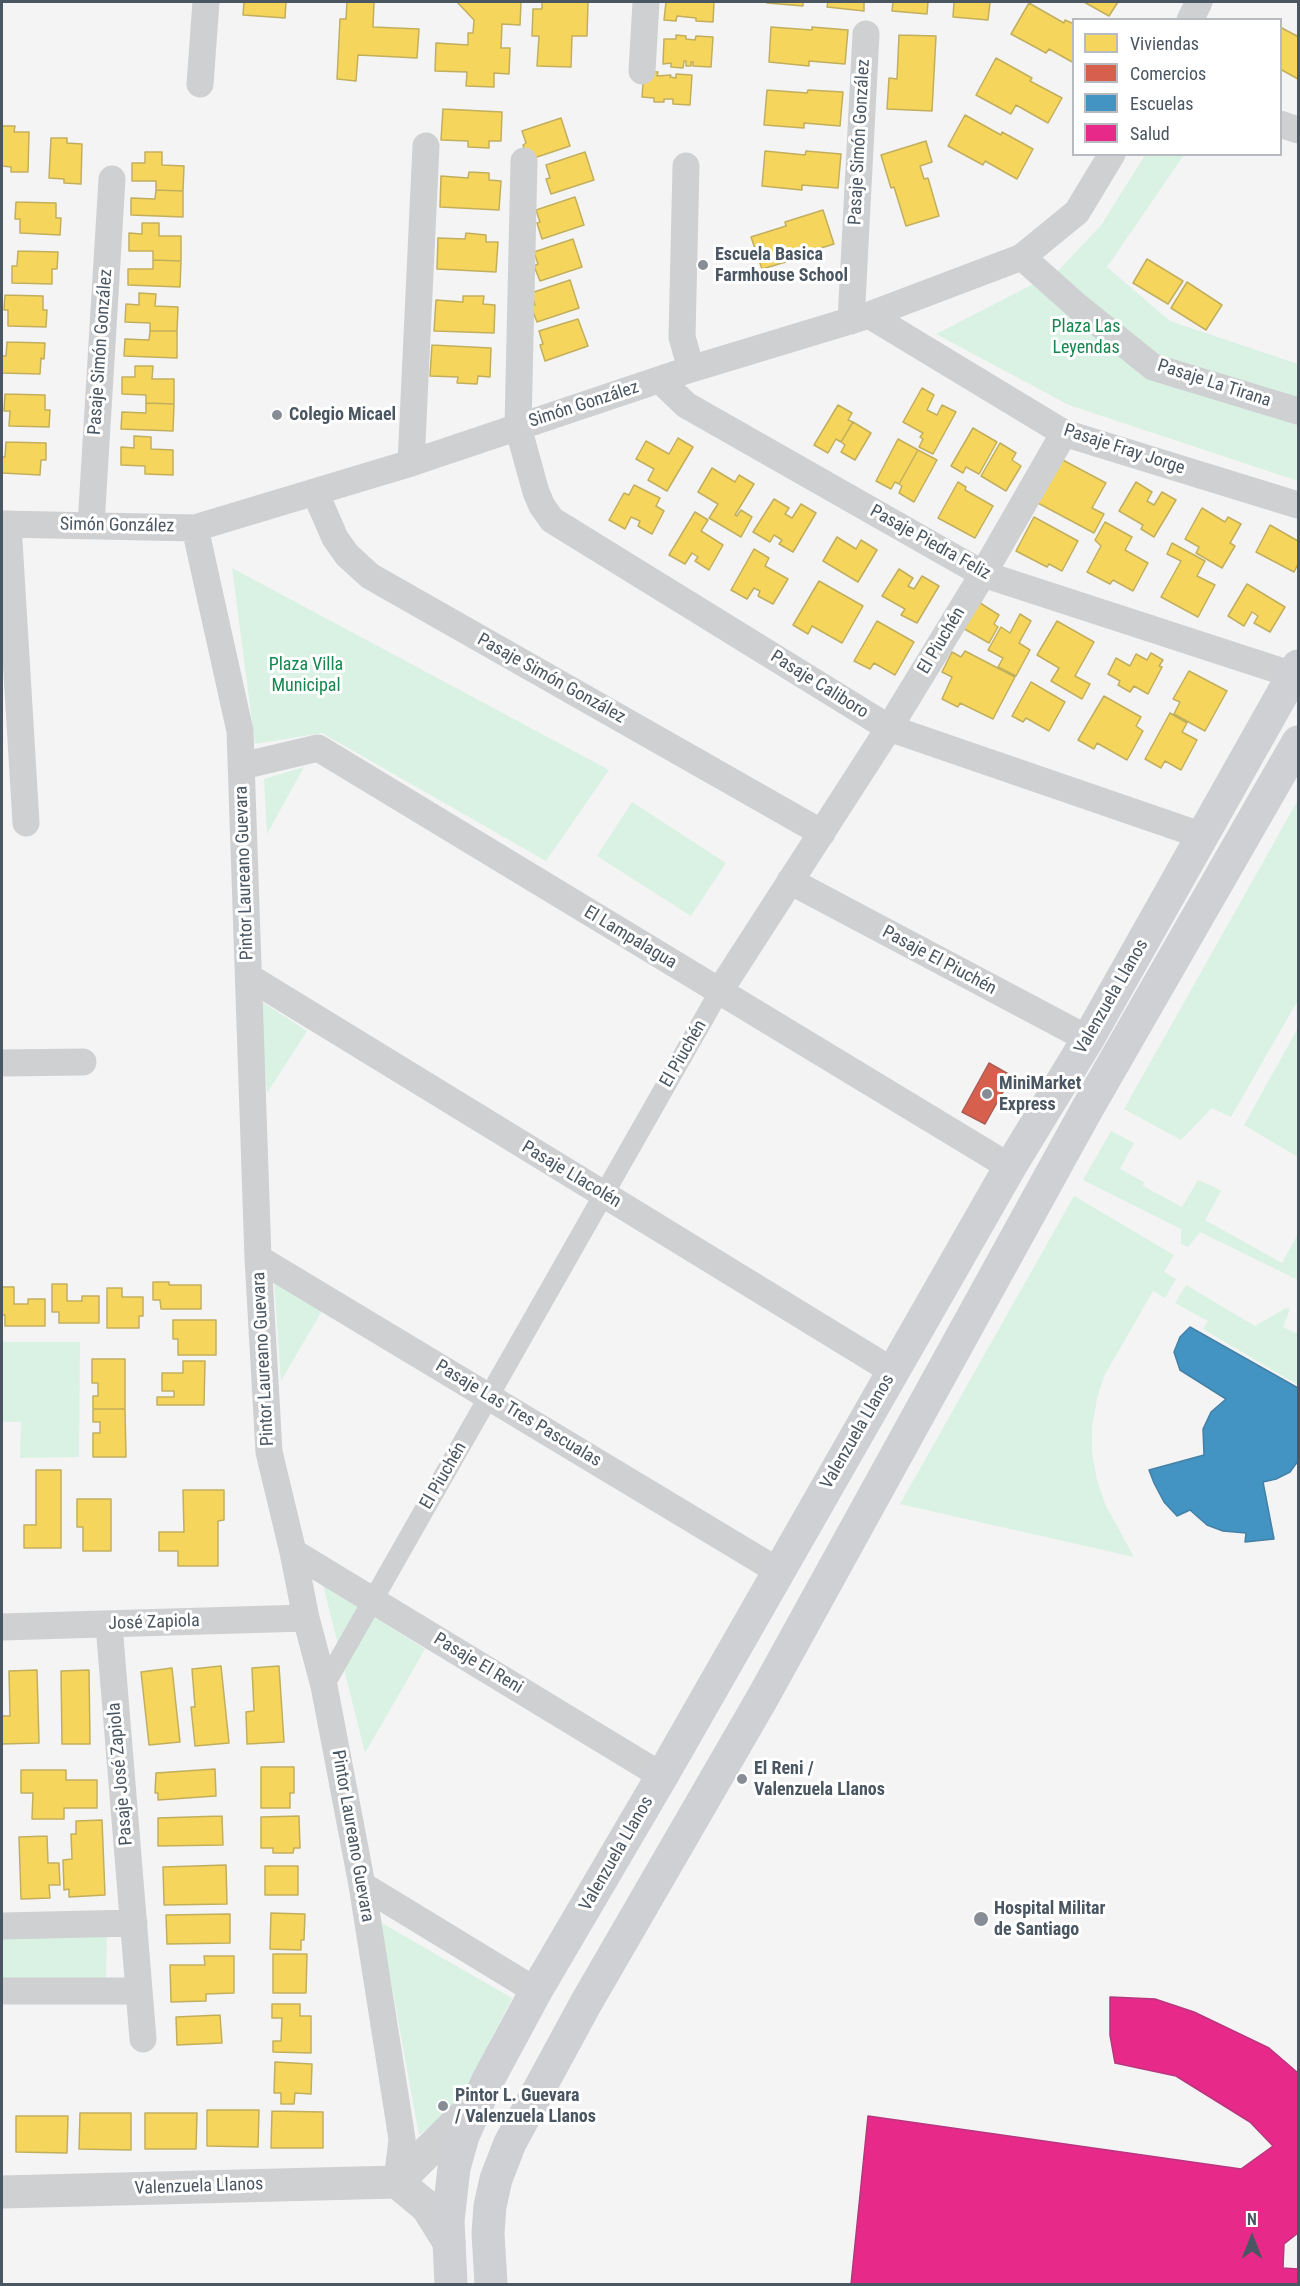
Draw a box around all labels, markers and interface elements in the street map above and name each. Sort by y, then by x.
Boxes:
legend [1072,18,1282,156]
text: Viviendas [1130,33,1199,54]
street label: Pasaje Simón González [845,58,875,226]
text: Comercios [1130,63,1206,84]
text: Escuelas [1130,93,1194,114]
text: Salud [1130,123,1170,144]
place label: Escuela Basica Farmhouse School [715,244,848,286]
marker: Escuela Basica Farmhouse School [696,258,710,272]
street label: Pasaje Simón González [84,268,118,436]
park label: Plaza Las Leyendas [1052,316,1120,358]
street label: Pasaje La Tirana [1155,356,1273,412]
street label: Simón González [526,377,642,433]
place label: Colegio Micael [289,404,396,426]
marker: Colegio Micael [270,408,284,422]
street label: Pasaje Fray Jorge [1061,420,1187,480]
street label: Pasaje Piedra Feliz [866,501,994,585]
street label: Simón González [60,514,174,538]
street label: El Piuchén [914,604,970,678]
street label: Pasaje Simón González [473,629,629,729]
street label: Pasaje Caliboro [766,646,872,724]
park label: Plaza Villa Municipal [269,654,343,696]
street label: Pintor Laureano Guevara [231,785,259,961]
street label: El Lampalagua [580,902,680,974]
street label: Pasaje El Piuchén [878,922,1000,1000]
street label: Valenzuela Llanos [1070,936,1154,1058]
street label: El Piuchén [656,1016,712,1092]
place label: MiniMarket Express [999,1073,1081,1116]
marker: MiniMarket Express [980,1087,994,1101]
street label: Pasaje Llacolén [517,1137,625,1213]
street label: Pintor Laureano Guevara [249,1271,279,1447]
street label: Pasaje Las Tres Pascualas [431,1356,605,1472]
street label: Valenzuela Llanos [816,1371,900,1493]
street label: El Piuchén [416,1438,472,1514]
street label: José Zapiola [108,1611,200,1635]
street label: Pasaje El Reni [430,1629,526,1699]
street label: Pasaje José Zapiola [104,1702,138,1846]
street label: Pintor Laureano Guevara [326,1748,378,1924]
place label: El Reni / Valenzuela Llanos [754,1758,885,1800]
marker: El Reni / Valenzuela Llanos [735,1772,749,1786]
street label: Valenzuela Llanos [575,1793,659,1915]
place label: Hospital Militar de Santiago [994,1898,1106,1940]
marker: Hospital Militar de Santiago [972,1910,990,1928]
place label: Pintor L. Guevara / Valenzuela Llanos [455,2085,596,2128]
marker: Pintor L. Guevara / Valenzuela Llanos [436,2099,450,2113]
street label: Valenzuela Llanos [134,2174,264,2200]
north arrow [1222,2208,1282,2268]
text: N [1247,2210,1257,2229]

